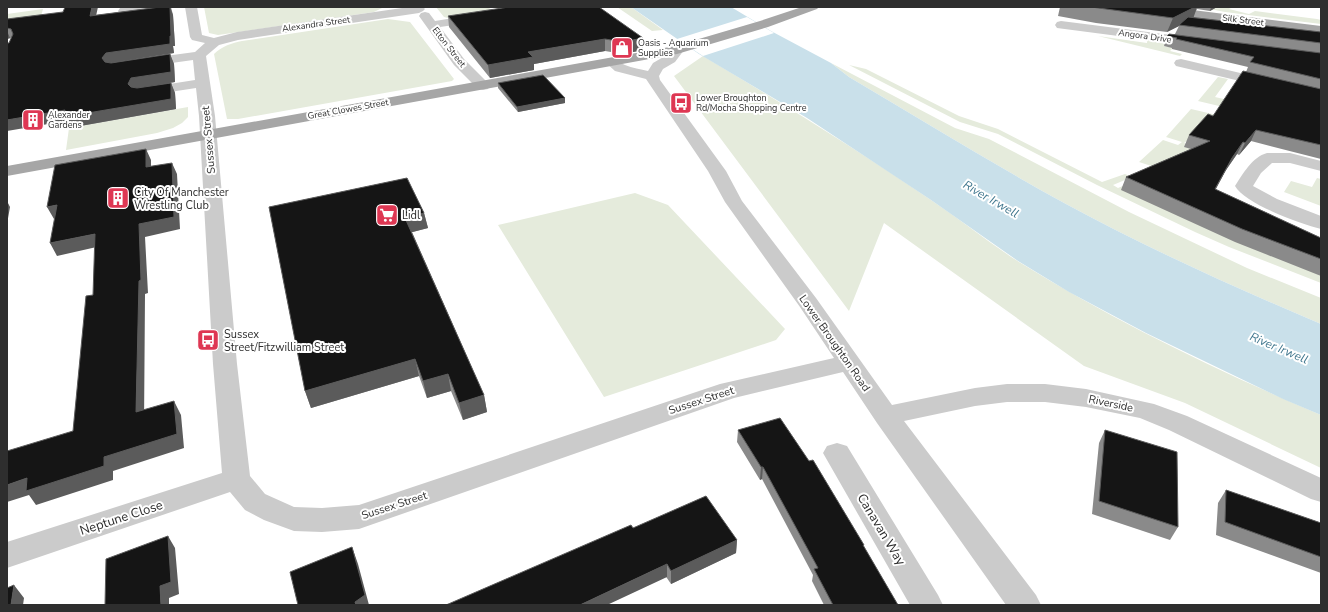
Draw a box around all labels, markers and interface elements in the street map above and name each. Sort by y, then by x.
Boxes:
street label: Silk Street [1222,12,1265,29]
street label: Alexandra Street [281,13,352,35]
street label: Elton Street [430,24,469,70]
street label: Angora Drive [1118,26,1173,46]
shop icon: Oasis - Aquarium Supplies [609,35,635,61]
place label: Oasis - Aquarium Supplies [638,37,709,59]
bus stop icon: Lower Broughton Rd/Mocha Shopping Centre [668,90,694,116]
place label: Lower Broughton Rd/Mocha Shopping Centre [696,92,807,114]
street label: Great Clowes Street [307,96,390,122]
street label: Sussex Street [198,105,219,174]
building icon: Alexander Gardens [20,107,46,133]
place label: Alexander Gardens [48,109,91,131]
water label: River Irwell [960,177,1022,222]
building icon: City Of Manchester Wrestling Club [105,185,131,211]
place label: City Of Manchester Wrestling Club [134,185,229,213]
supermarket icon: Lidl [374,202,400,228]
place label: Lidl [402,208,421,223]
street label: Lower Broughton Road [796,292,874,395]
bus stop icon: Sussex Street/Fitzwilliam Street [195,327,221,353]
place label: Sussex Street/Fitzwilliam Street [224,327,344,355]
water label: River Irwell [1247,329,1311,368]
street label: Sussex Street [667,383,736,418]
street label: Riverside [1087,391,1135,416]
street label: Sussex Street [360,488,429,523]
street label: Canavan Way [853,490,910,569]
street label: Neptune Close [77,496,165,540]

